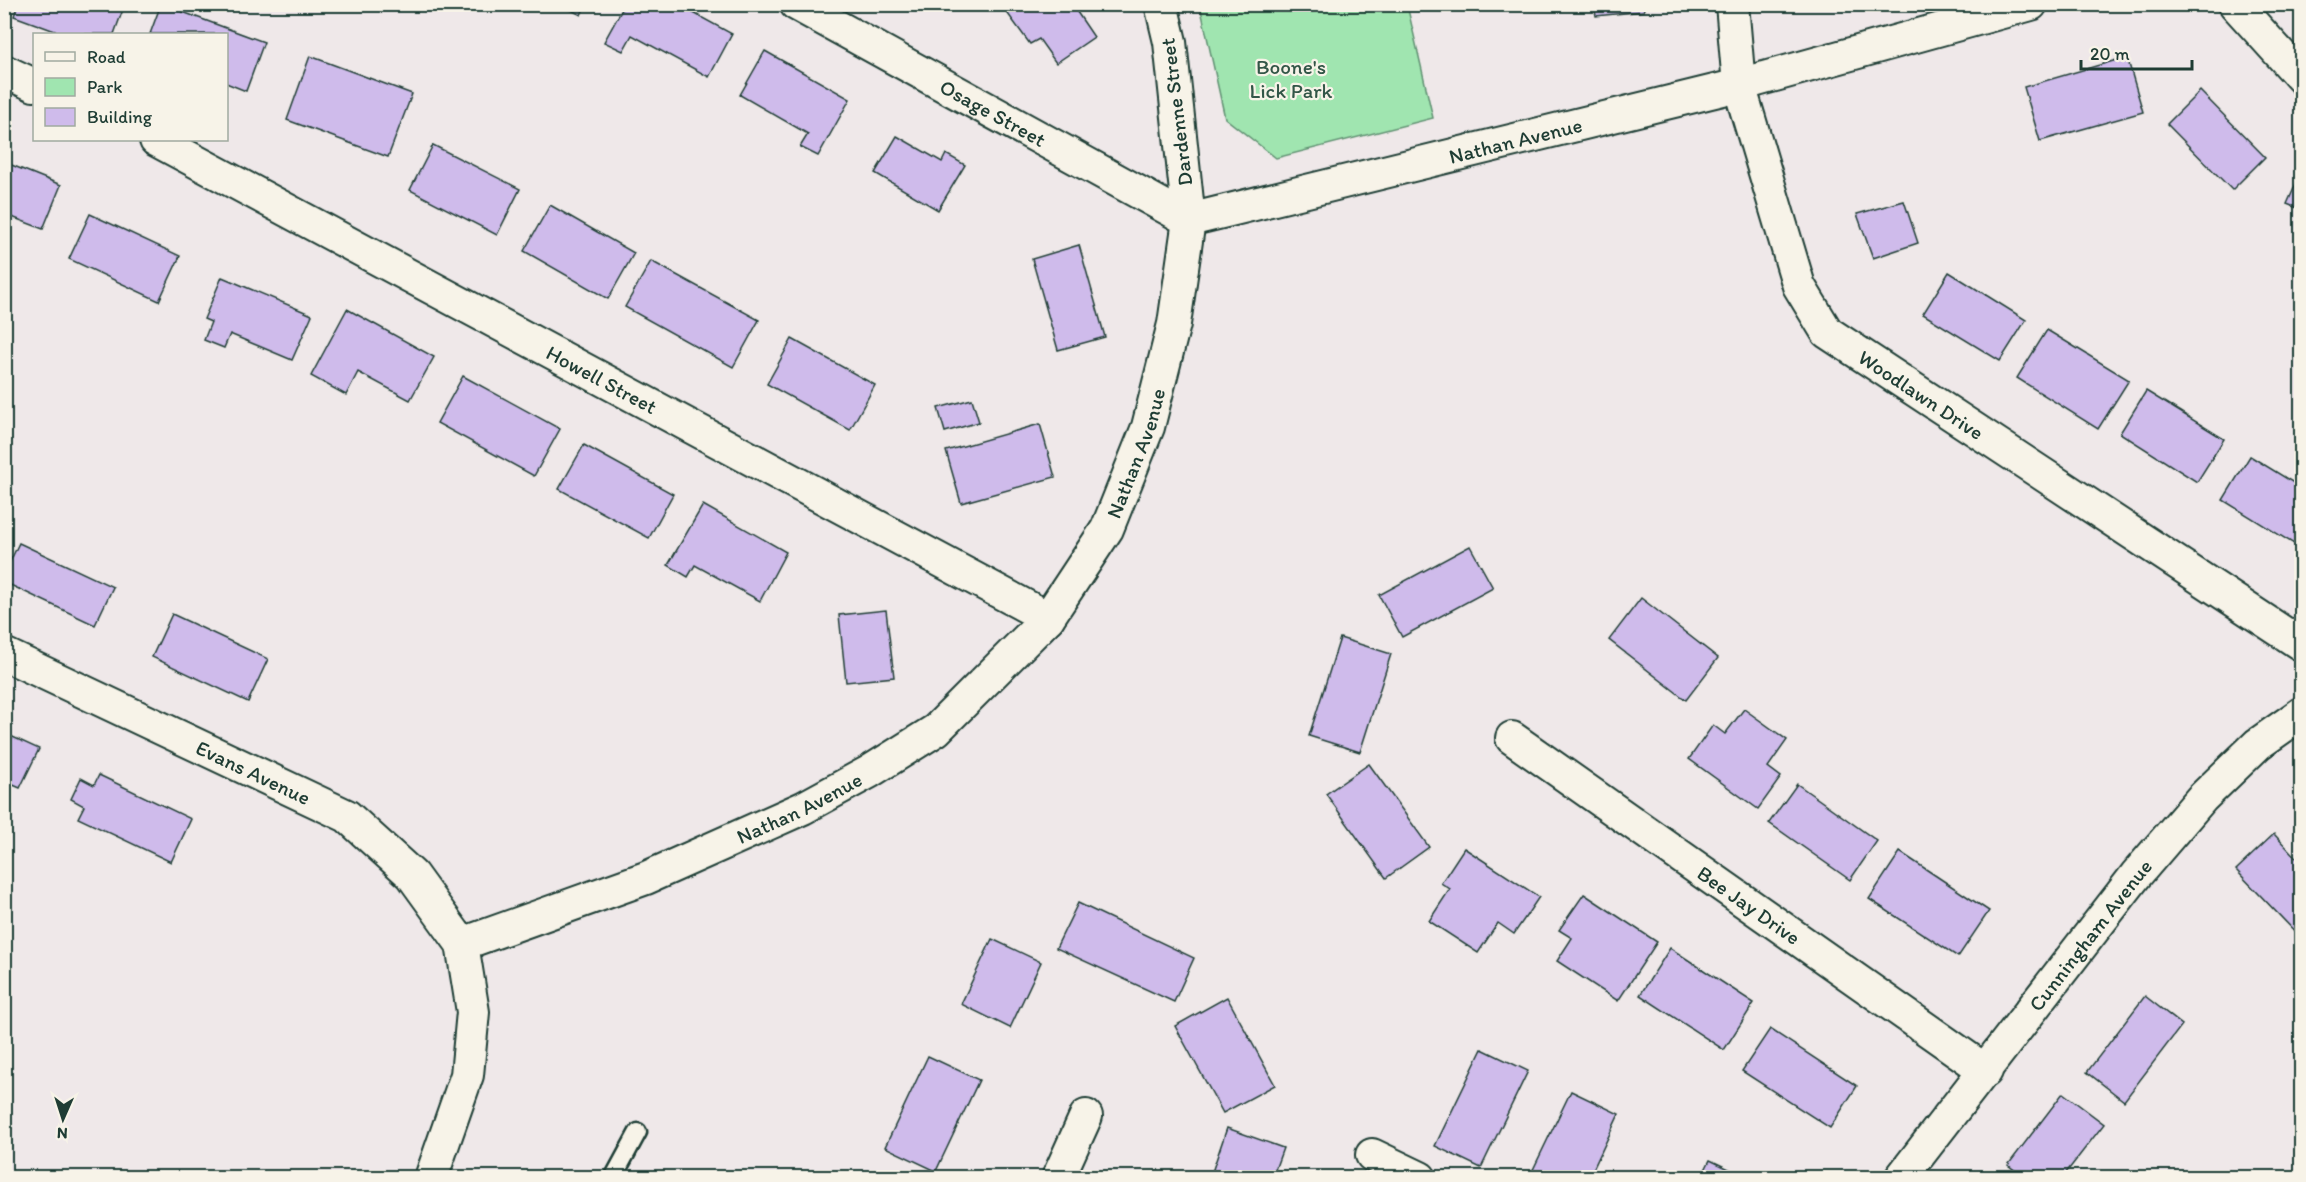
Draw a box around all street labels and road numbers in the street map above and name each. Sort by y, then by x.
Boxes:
street label: Dardenne Street [1155,36,1197,187]
street label: Osage Street [936,73,1051,152]
street label: Nathan Avenue [1446,111,1585,168]
street label: Howell Street [542,339,662,419]
street label: Woodlawn Drive [1854,344,1989,445]
street label: Nathan Avenue [1100,386,1170,522]
street label: Evans Avenue [192,734,315,810]
street label: Nathan Avenue [732,766,866,849]
street label: Cunningham Avenue [2023,854,2157,1016]
street label: Bee Jay Drive [1693,860,1806,950]

